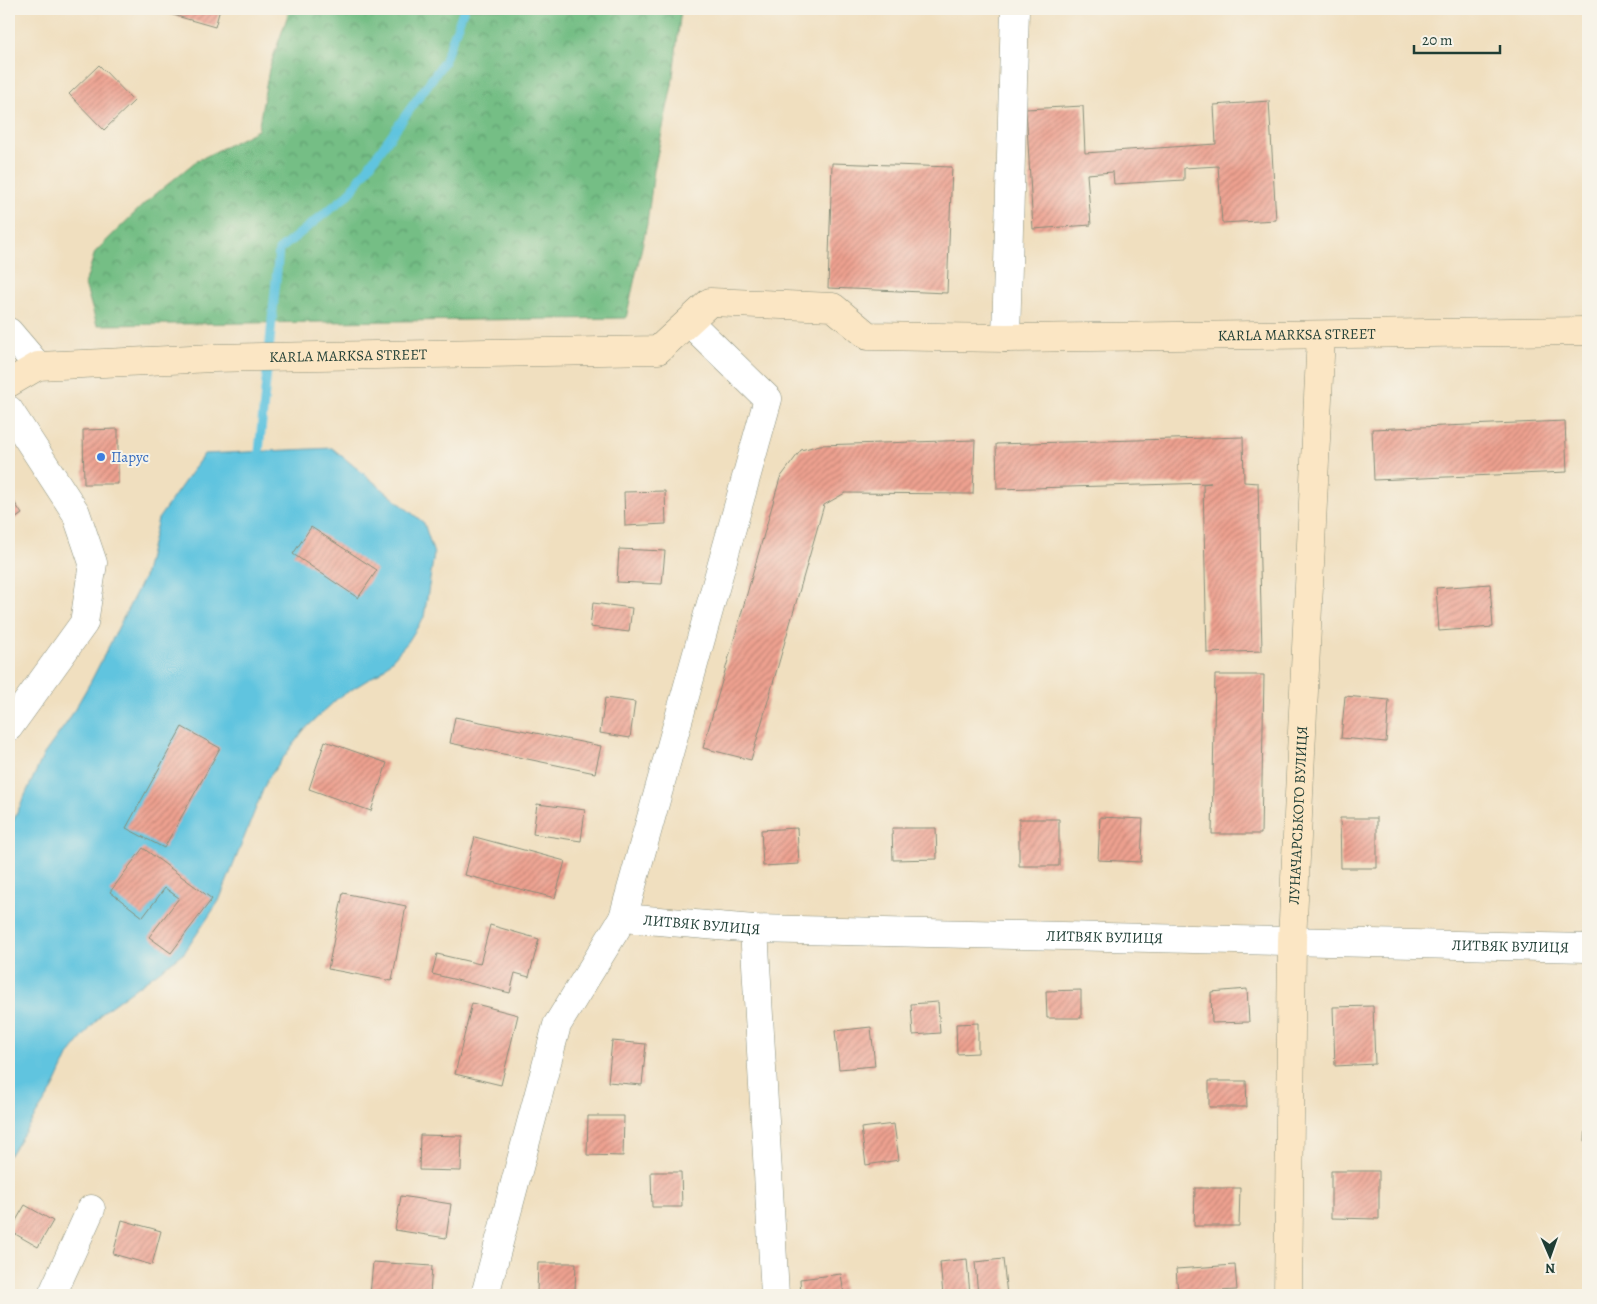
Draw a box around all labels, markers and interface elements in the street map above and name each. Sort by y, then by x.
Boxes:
scale bar [1414,22,1501,54]
text: 20 m [1422,30,1453,50]
street label: KARLA MARKSA STREET [1218,324,1377,345]
street label: KARLA MARKSA STREET [269,344,428,367]
place label: Парус [111,447,149,467]
marker: Парус [95,451,107,463]
street label: ЛУНАЧАРСЬКОГО ВУЛИЦЯ [1284,725,1312,905]
street label: ЛИТВЯК ВУЛИЦЯ [642,910,760,939]
street label: ЛИТВЯК ВУЛИЦЯ [1046,926,1163,948]
street label: ЛИТВЯК ВУЛИЦЯ [1451,935,1569,958]
north arrow [1524,1232,1574,1282]
text: N [1545,1259,1556,1278]

